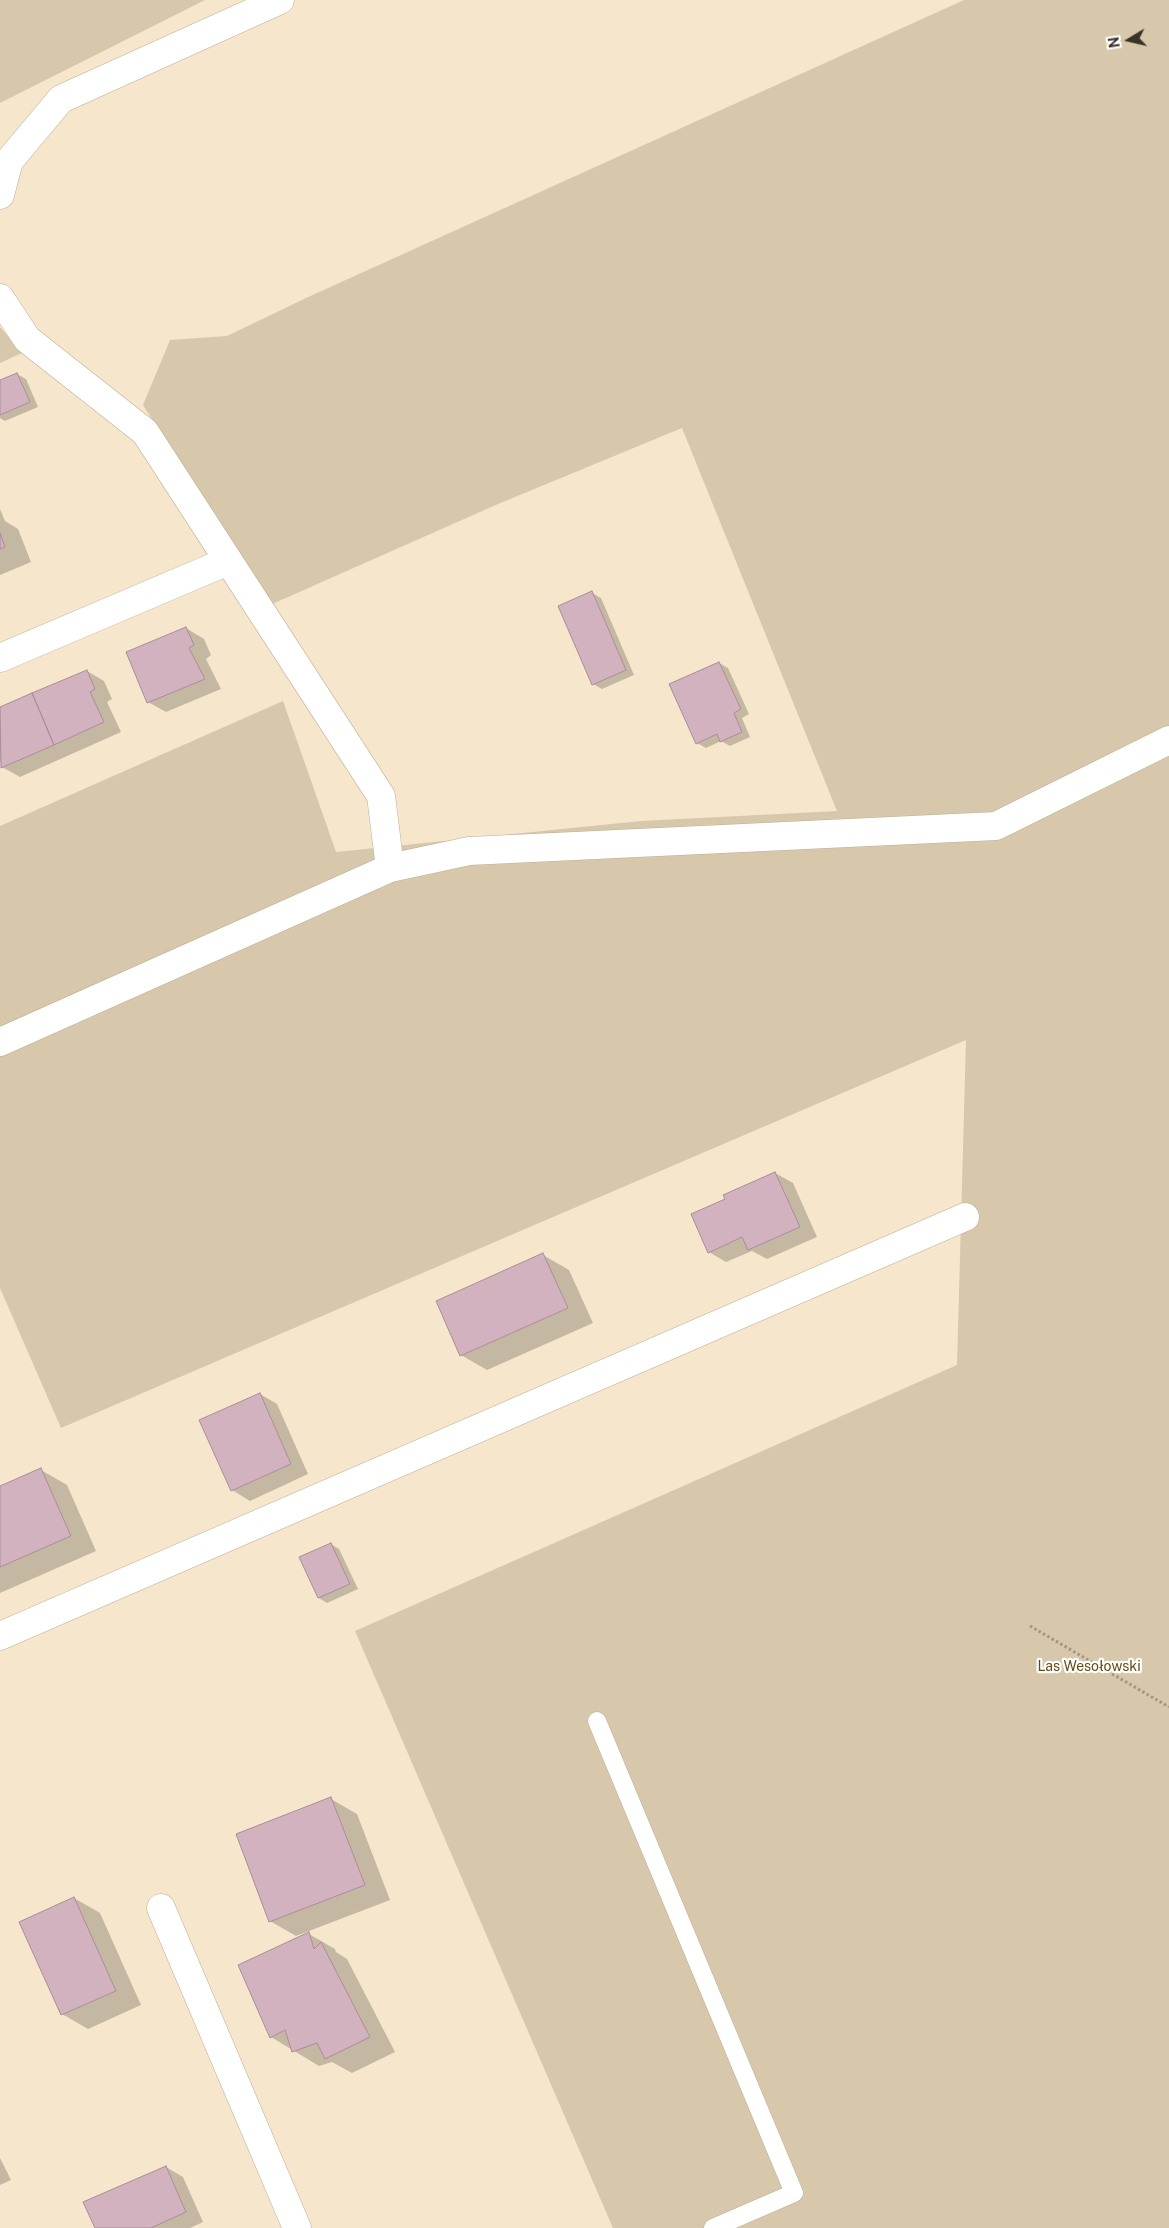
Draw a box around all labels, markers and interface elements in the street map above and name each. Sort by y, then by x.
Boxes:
north arrow [1104,15,1154,65]
text: N [1105,36,1123,49]
park label: Las Wesołowski [1037,1659,1141,1675]

